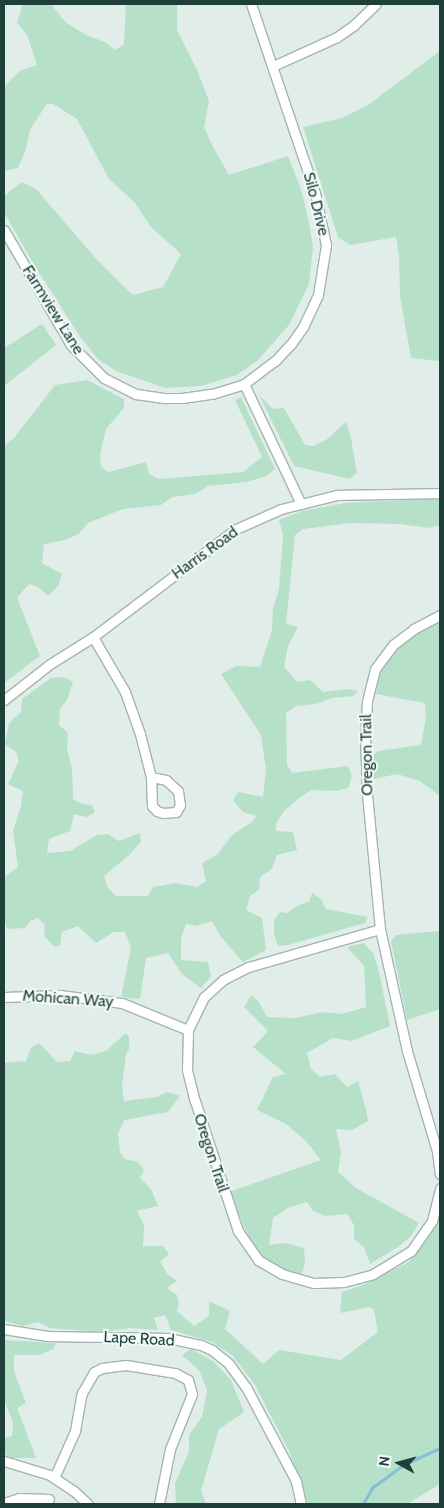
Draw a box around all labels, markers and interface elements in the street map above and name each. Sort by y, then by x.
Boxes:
street label: Silo Drive [299,170,333,238]
street label: Farmview Lane [18,262,88,358]
street label: Harris Road [168,523,242,583]
street label: Oregon Trail [357,714,377,796]
street label: Mohican Way [22,986,114,1012]
street label: Oregon Trail [189,1111,233,1195]
street label: Lape Road [103,1328,175,1350]
north arrow [374,1438,424,1488]
text: N [375,1455,394,1467]

